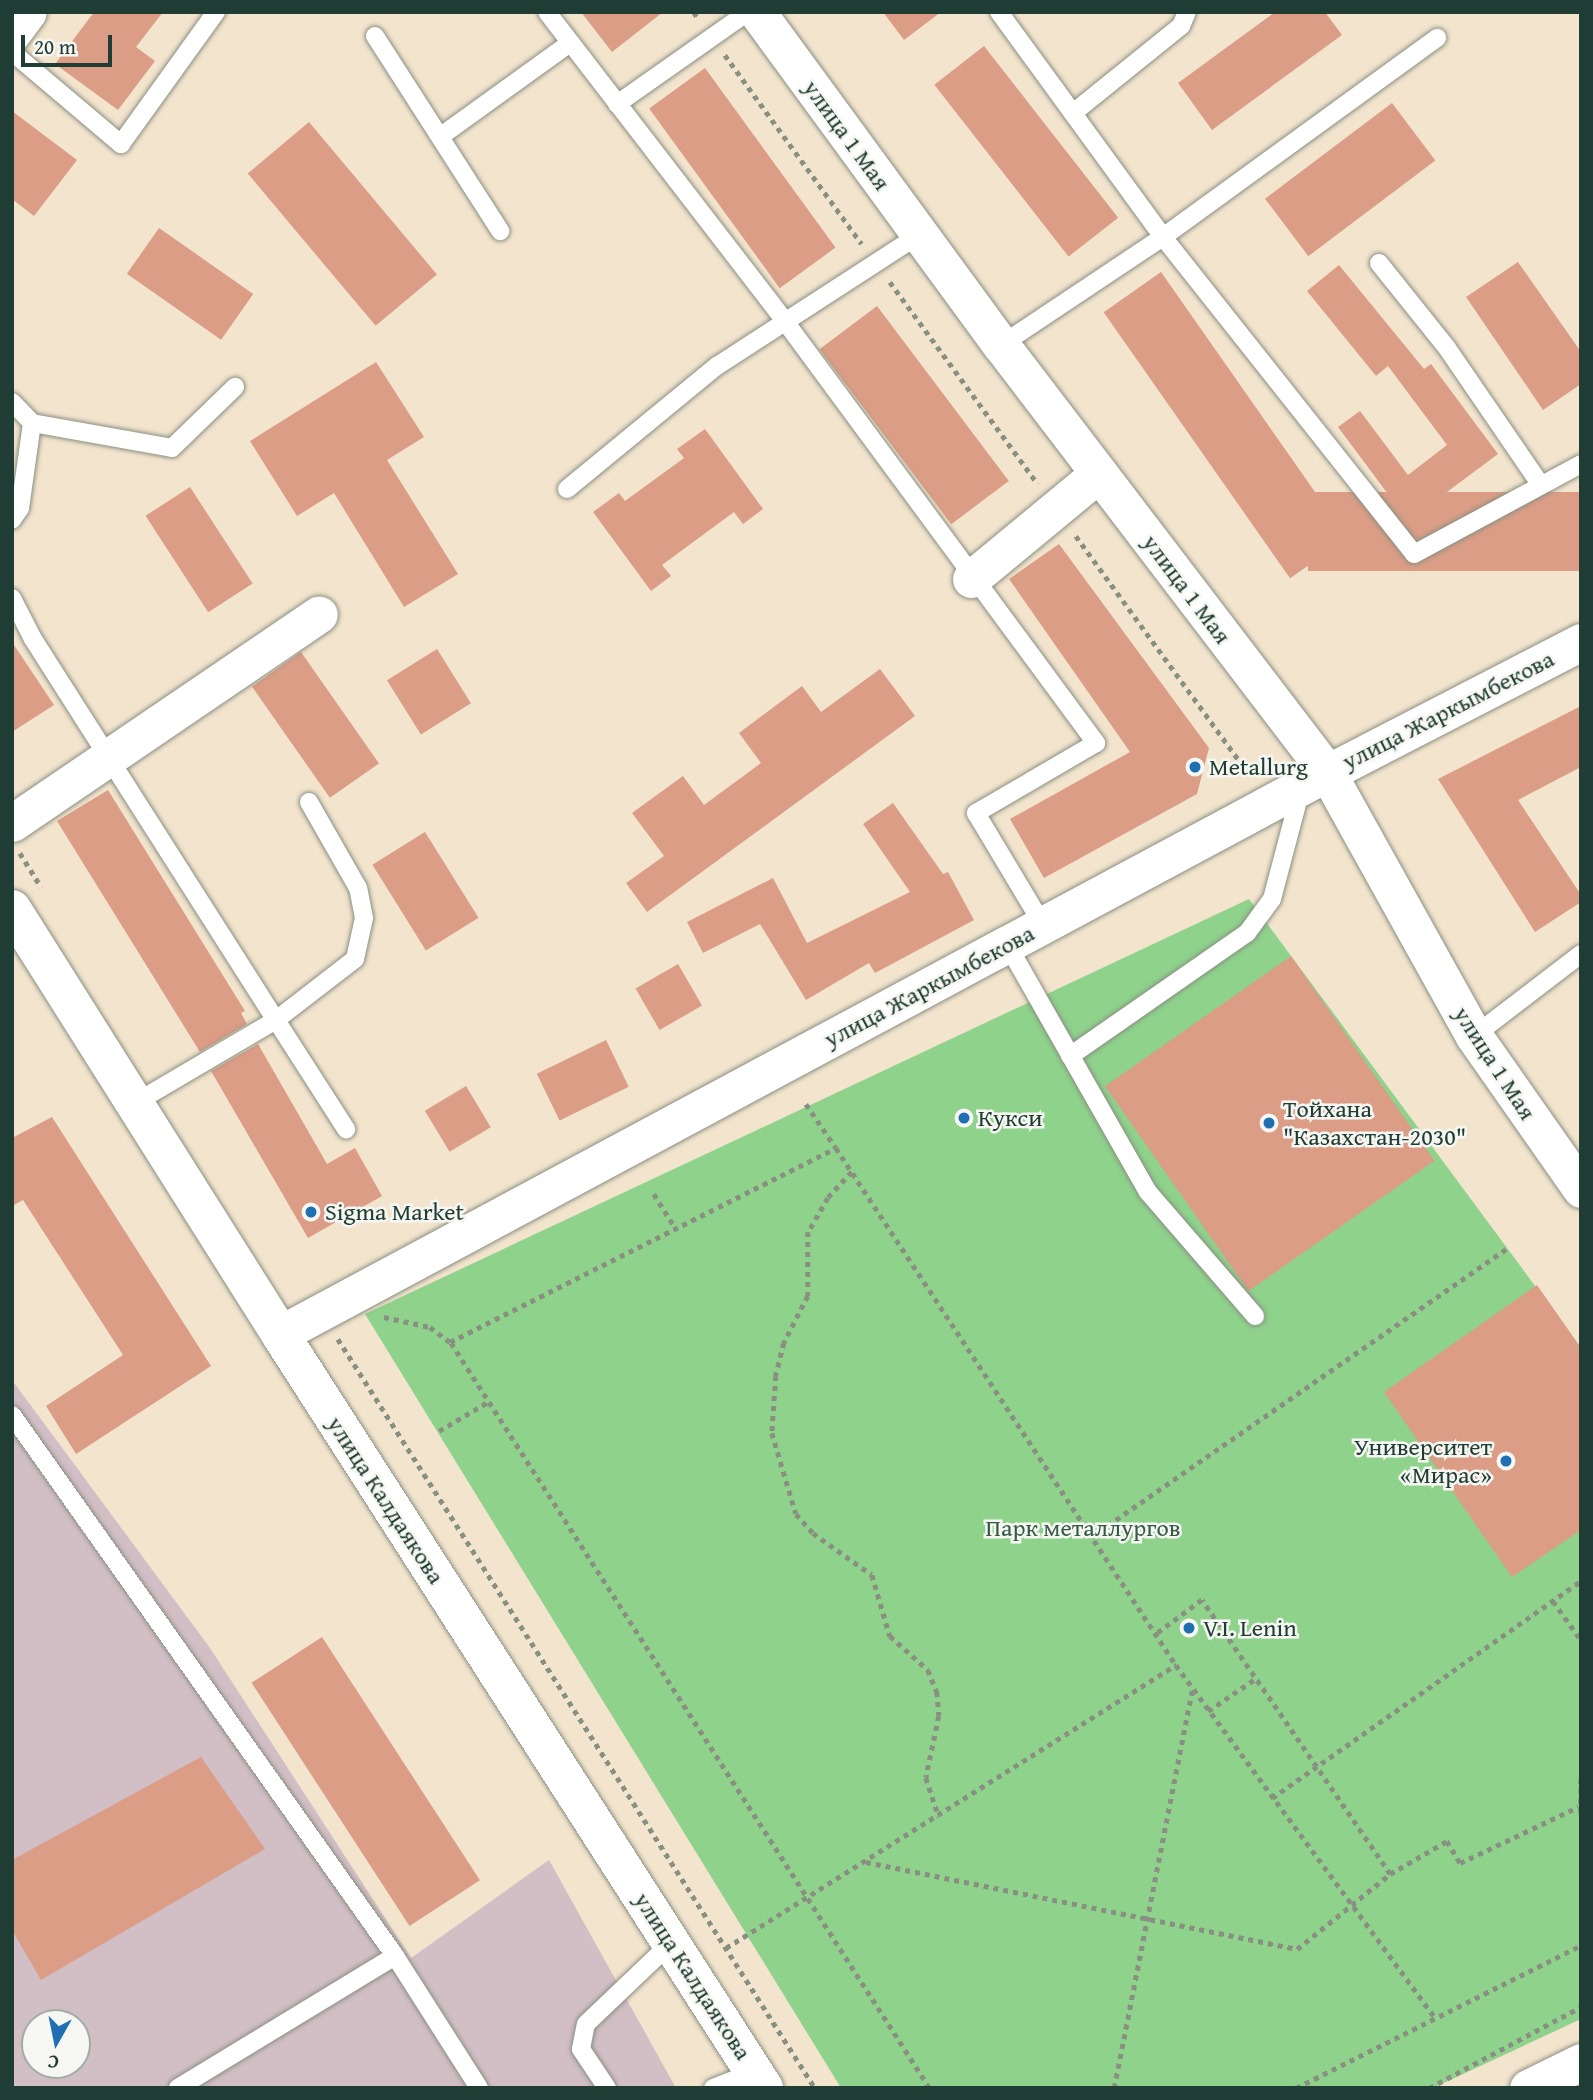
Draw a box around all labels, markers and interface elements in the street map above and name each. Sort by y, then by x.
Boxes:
scale bar [24,21,116,65]
text: 20 m [34,31,76,62]
street label: улица 1 Мая [797,74,897,196]
street label: улица 1 Мая [1137,529,1237,649]
street label: улица Жаркымбекова [1337,644,1559,776]
place label: Metallurg [1209,753,1308,781]
marker: Metallurg [1187,759,1203,775]
street label: улица Жаркымбекова [819,918,1039,1054]
street label: улица 1 Мая [1448,1001,1542,1125]
place label: Тойхана "Казахстан-2030" [1283,1095,1466,1151]
place label: Кукси [978,1104,1042,1132]
marker: Кукси [956,1110,972,1126]
marker: Тойхана "Казахстан-2030" [1261,1115,1277,1131]
place label: Sigma Market [325,1198,464,1226]
marker: Sigma Market [303,1204,319,1220]
street label: улица Калдаякова [321,1411,451,1589]
place label: Университет «Мирас» [1354,1433,1492,1489]
marker: Университет «Мирас» [1498,1453,1514,1469]
park label: Парк металлургов [986,1514,1180,1542]
place label: V.I. Lenin [1203,1614,1297,1642]
marker: V.I. Lenin [1181,1620,1197,1636]
street label: улица Калдаякова [628,1887,758,2065]
north arrow [21,2009,91,2079]
text: С [46,2048,61,2077]

